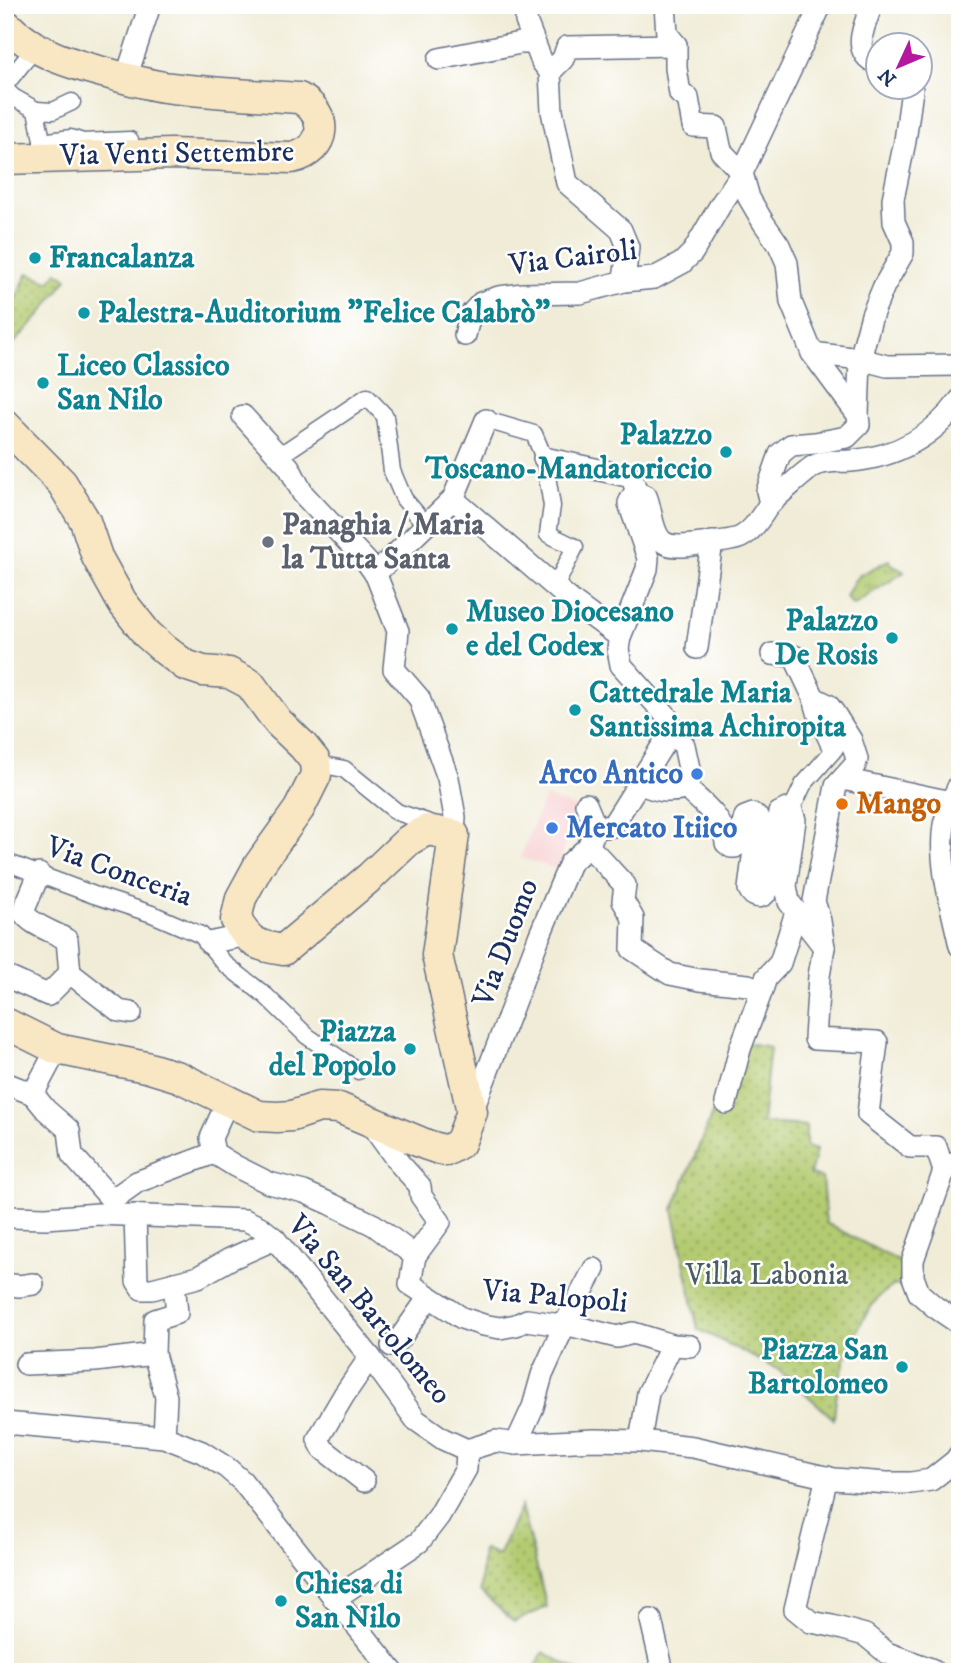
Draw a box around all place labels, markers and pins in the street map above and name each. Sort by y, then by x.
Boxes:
place label: Francalanza [49,240,195,277]
marker: Francalanza [27,250,43,266]
place label: Palestra-Auditorium "Felice Calabrò" [98,295,550,332]
marker: Palestra-Auditorium "Felice Calabrò" [76,305,92,321]
place label: Liceo Classico San Nilo [57,348,230,419]
marker: Liceo Classico San Nilo [35,375,51,391]
place label: Palazzo Toscano-Mandatoriccio [424,417,712,488]
marker: Palazzo Toscano-Mandatoriccio [718,444,734,460]
place label: Panaghia / Maria la Tutta Santa [281,507,485,578]
marker: Panaghia / Maria la Tutta Santa [260,534,276,550]
place label: Museo Diocesano e del Codex [466,594,674,665]
place label: Palazzo De Rosis [775,603,878,674]
marker: Museo Diocesano e del Codex [444,621,460,637]
marker: Palazzo De Rosis [884,630,900,646]
place label: Cattedrale Maria Santissima Achiropita [589,675,847,746]
marker: Cattedrale Maria Santissima Achiropita [567,702,583,718]
place label: Arco Antico [538,756,683,793]
marker: Arco Antico [689,766,705,782]
place label: Mango [856,786,941,823]
marker: Mango [834,796,850,812]
place label: Mercato Itiico [566,810,737,847]
marker: Mercato Itiico [544,820,560,836]
place label: Piazza del Popolo [269,1014,397,1085]
marker: Piazza del Popolo [402,1041,418,1057]
place label: Piazza San Bartolomeo [748,1332,888,1403]
marker: Piazza San Bartolomeo [894,1359,910,1375]
place label: Chiesa di San Nilo [295,1566,403,1637]
marker: Chiesa di San Nilo [273,1593,289,1609]

